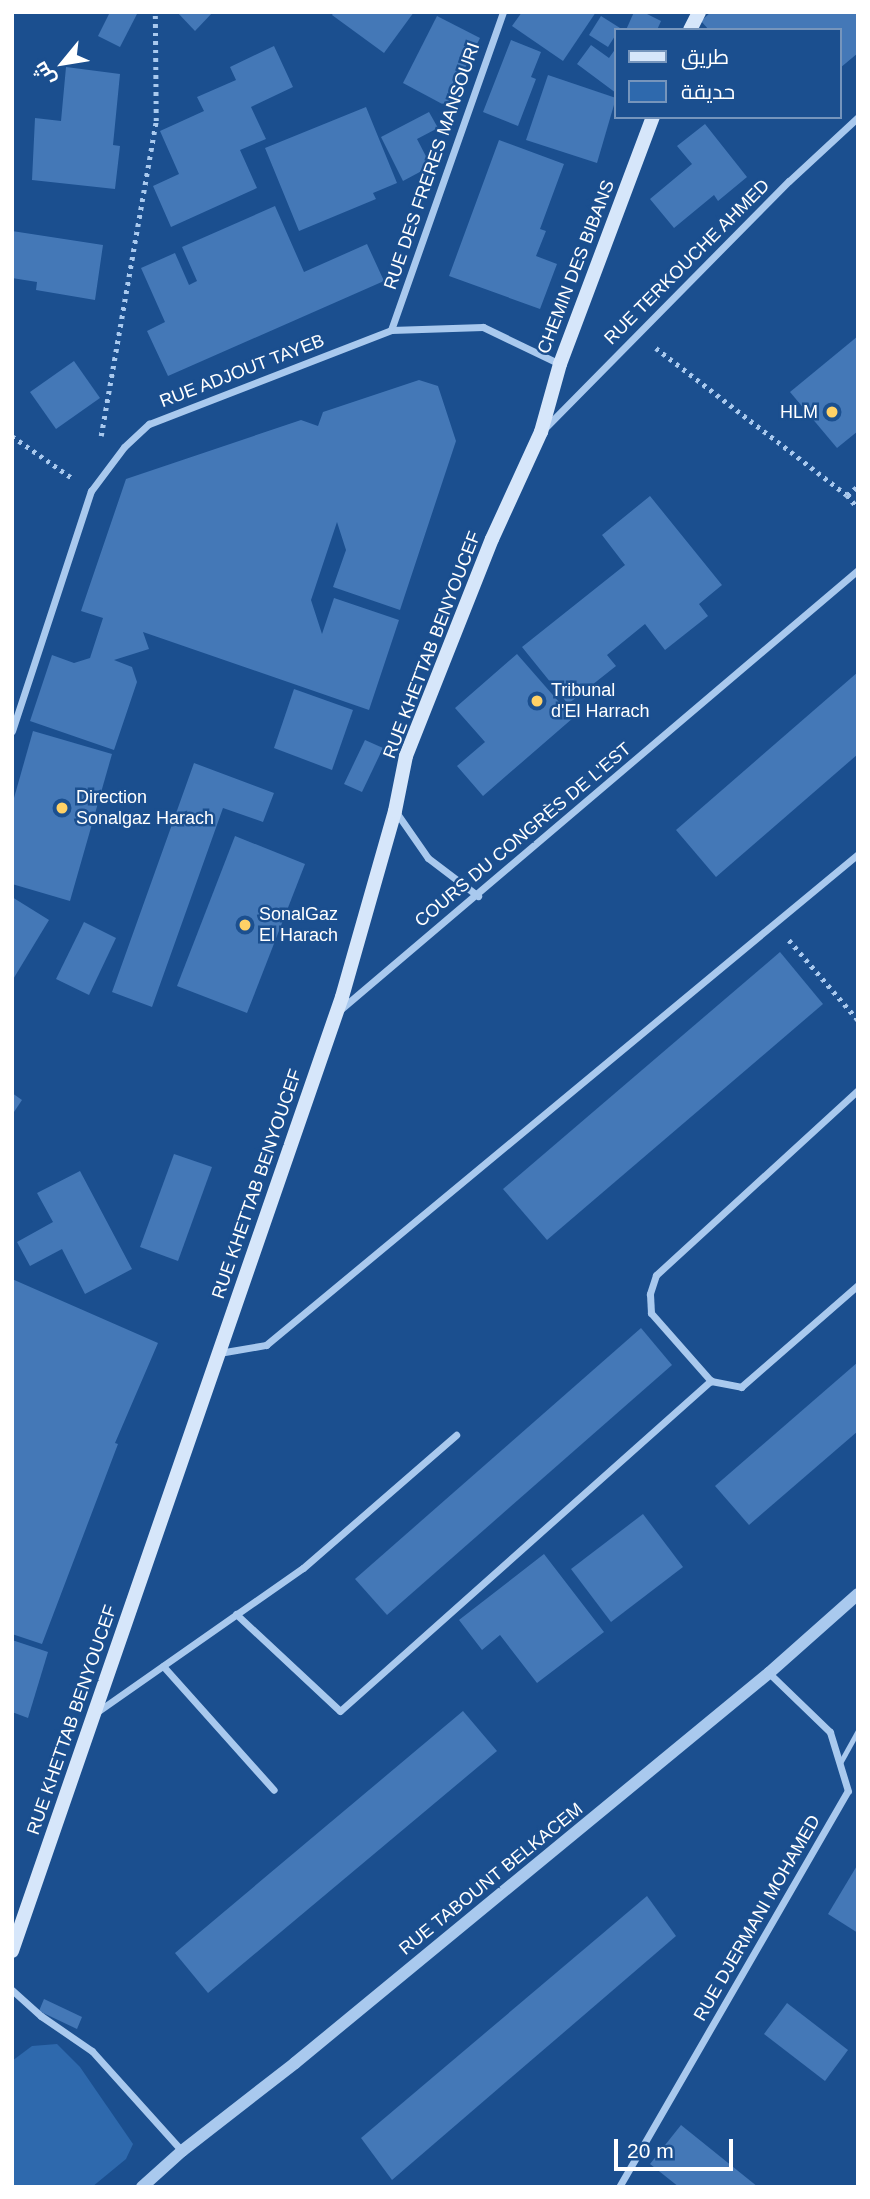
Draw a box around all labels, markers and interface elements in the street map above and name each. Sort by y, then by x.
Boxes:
north arrow [28,28,98,98]
legend [614,28,842,119]
street label: RUE DES FRERES MANSOURI [379,40,485,292]
text: طريق [681,45,729,68]
text: ش [29,58,60,90]
text: حديقة [681,80,735,103]
street label: RUE TERKOUCHE AHMED [599,174,775,350]
street label: CHEMIN DES BIBANS [533,177,619,357]
street label: RUE ADJOUT TAYEB [156,329,328,413]
place label: HLM [780,401,818,423]
marker: HLM [824,404,840,420]
street label: RUE KHETTAB BENYOUCEF [379,528,485,762]
place label: Tribunal d'El Harrach [551,680,649,722]
marker: Tribunal d'El Harrach [529,693,545,709]
street label: COURS DU CONGRÈS DE L'EST [411,738,635,932]
place label: Direction Sonalgaz Harach [76,787,214,830]
marker: Direction Sonalgaz Harach [54,800,70,816]
place label: SonalGaz El Harach [259,904,338,946]
marker: SonalGaz El Harach [237,917,253,933]
street label: RUE KHETTAB BENYOUCEF [207,1066,307,1302]
street label: RUE KHETTAB BENYOUCEF [22,1602,122,1838]
street label: RUE TABOUNT BELKACEM [395,1798,587,1960]
street label: RUE DJERMANI MOHAMED [689,1811,825,2025]
scale bar [618,2126,737,2170]
text: 20 m [627,2139,674,2162]

